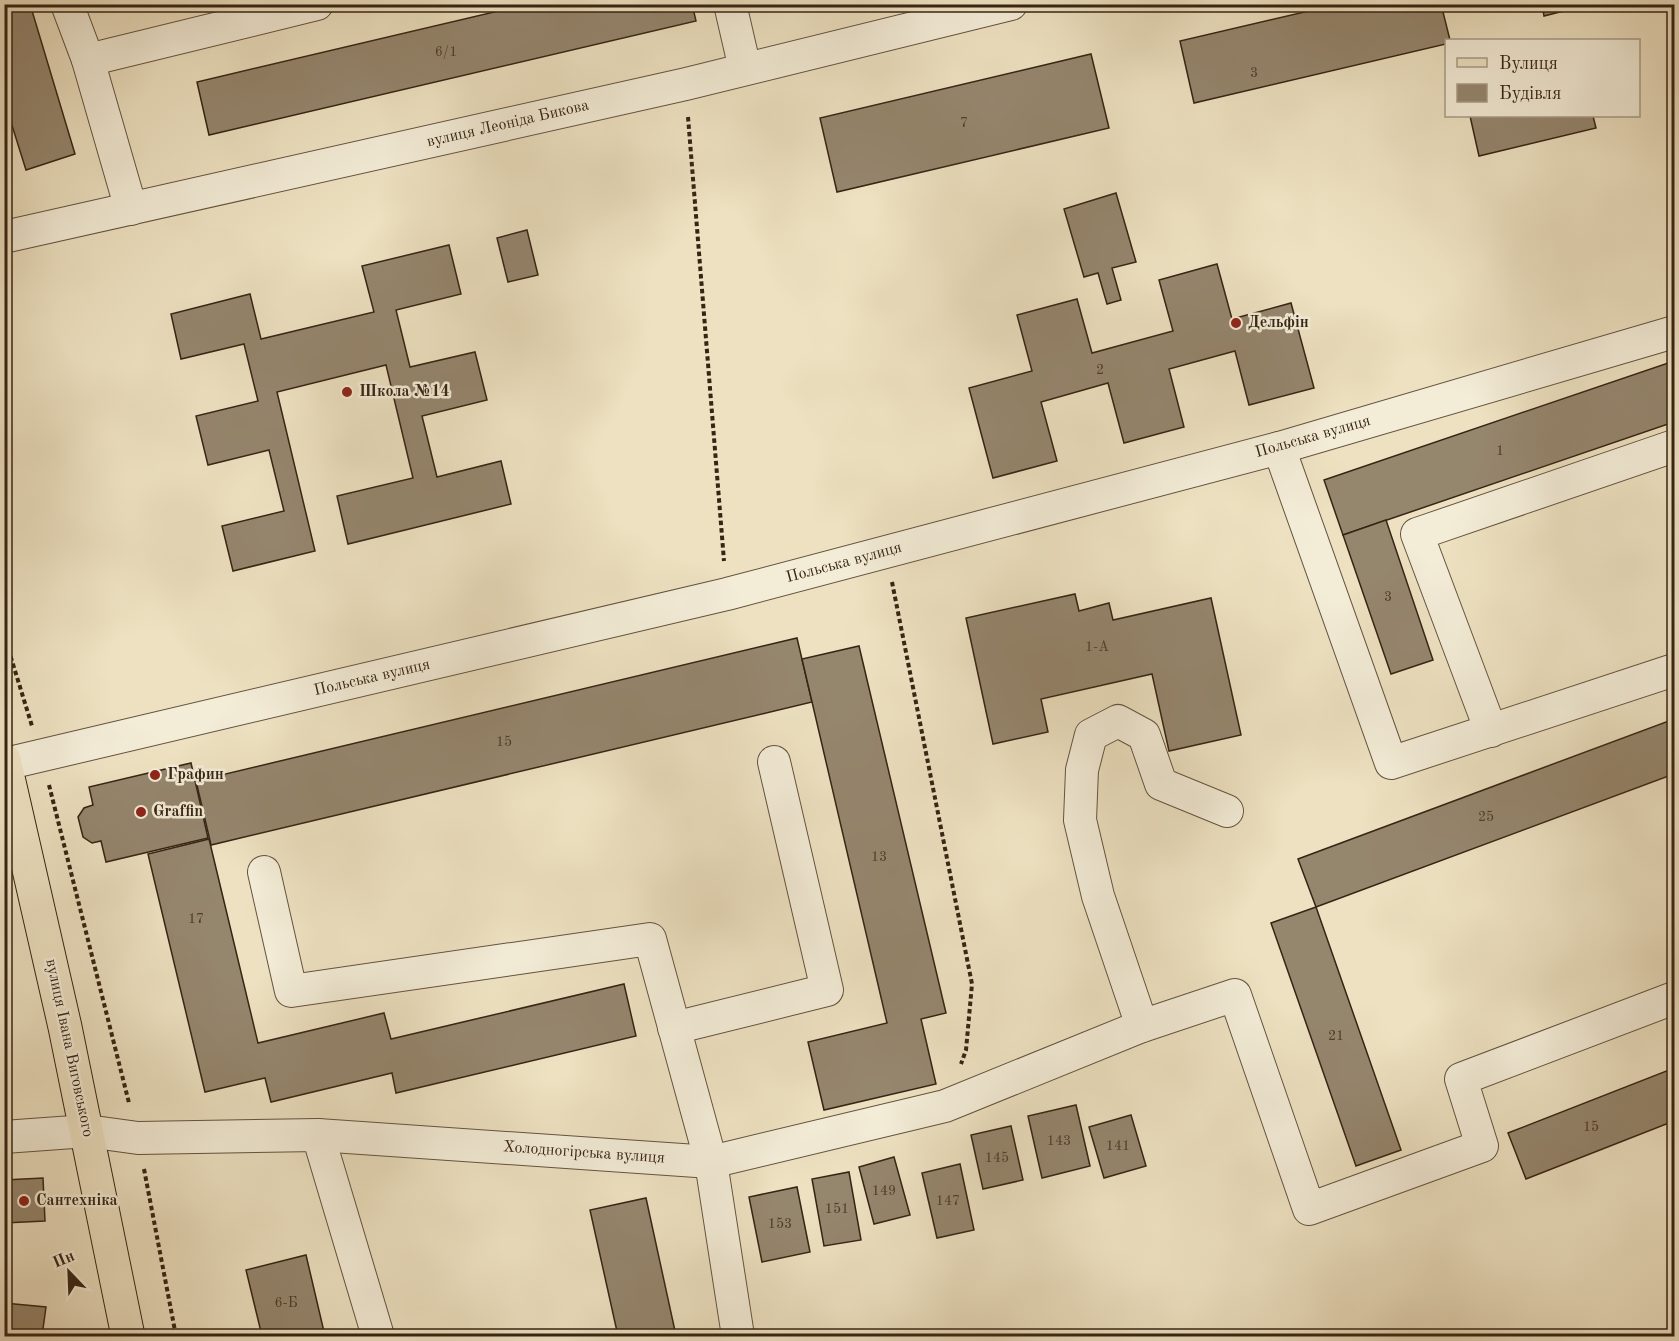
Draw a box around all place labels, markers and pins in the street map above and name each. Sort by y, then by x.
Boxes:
place label: Дельфін [1248,315,1309,331]
marker: Дельфін [1229,316,1243,330]
place label: Школа №14 [359,384,450,400]
marker: Школа №14 [340,385,354,399]
place label: Графин [167,767,224,783]
marker: Графин [148,768,162,782]
place label: Graffin [153,804,203,820]
marker: Graffin [134,805,148,819]
place label: Сантехніка [36,1193,118,1209]
marker: Сантехніка [17,1194,31,1208]

